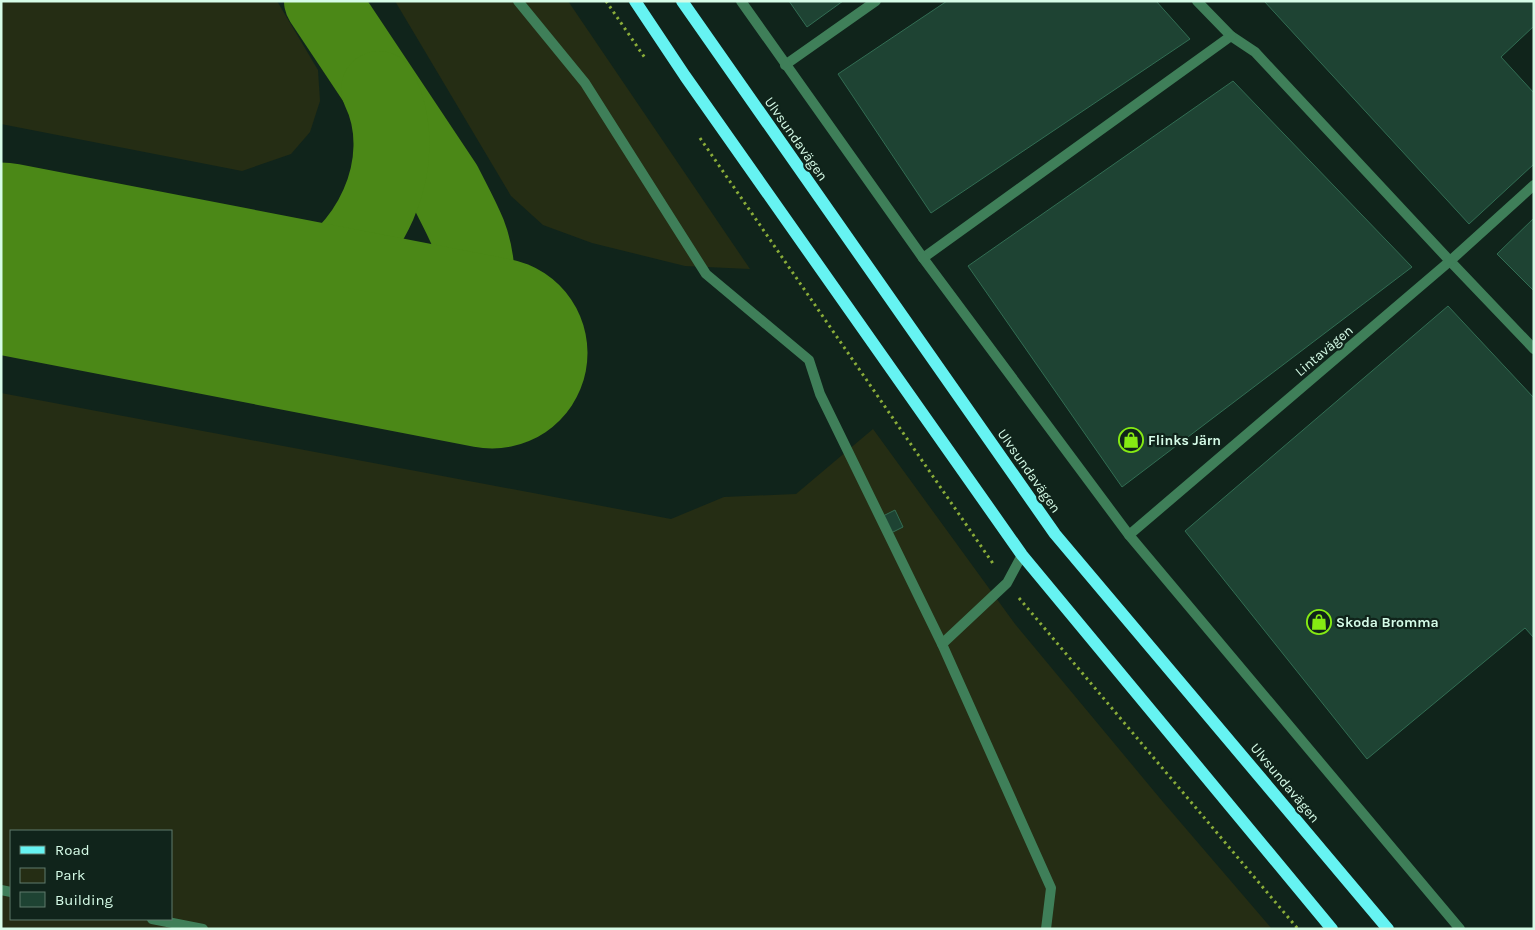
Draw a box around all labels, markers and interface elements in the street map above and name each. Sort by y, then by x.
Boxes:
street label: Ulvsundavägen [761,94,831,184]
street label: Lintavägen [1292,322,1356,380]
street label: Ulvsundavägen [994,426,1064,516]
shop icon: Flinks Järn [1118,427,1144,453]
place label: Flinks Järn [1148,432,1221,449]
shop icon: Skoda Bromma [1306,609,1332,635]
place label: Skoda Bromma [1336,614,1439,631]
street label: Ulvsundavägen [1247,740,1323,826]
legend [10,830,172,920]
text: Road [55,841,90,859]
text: Park [55,866,85,884]
text: Building [55,891,113,909]

